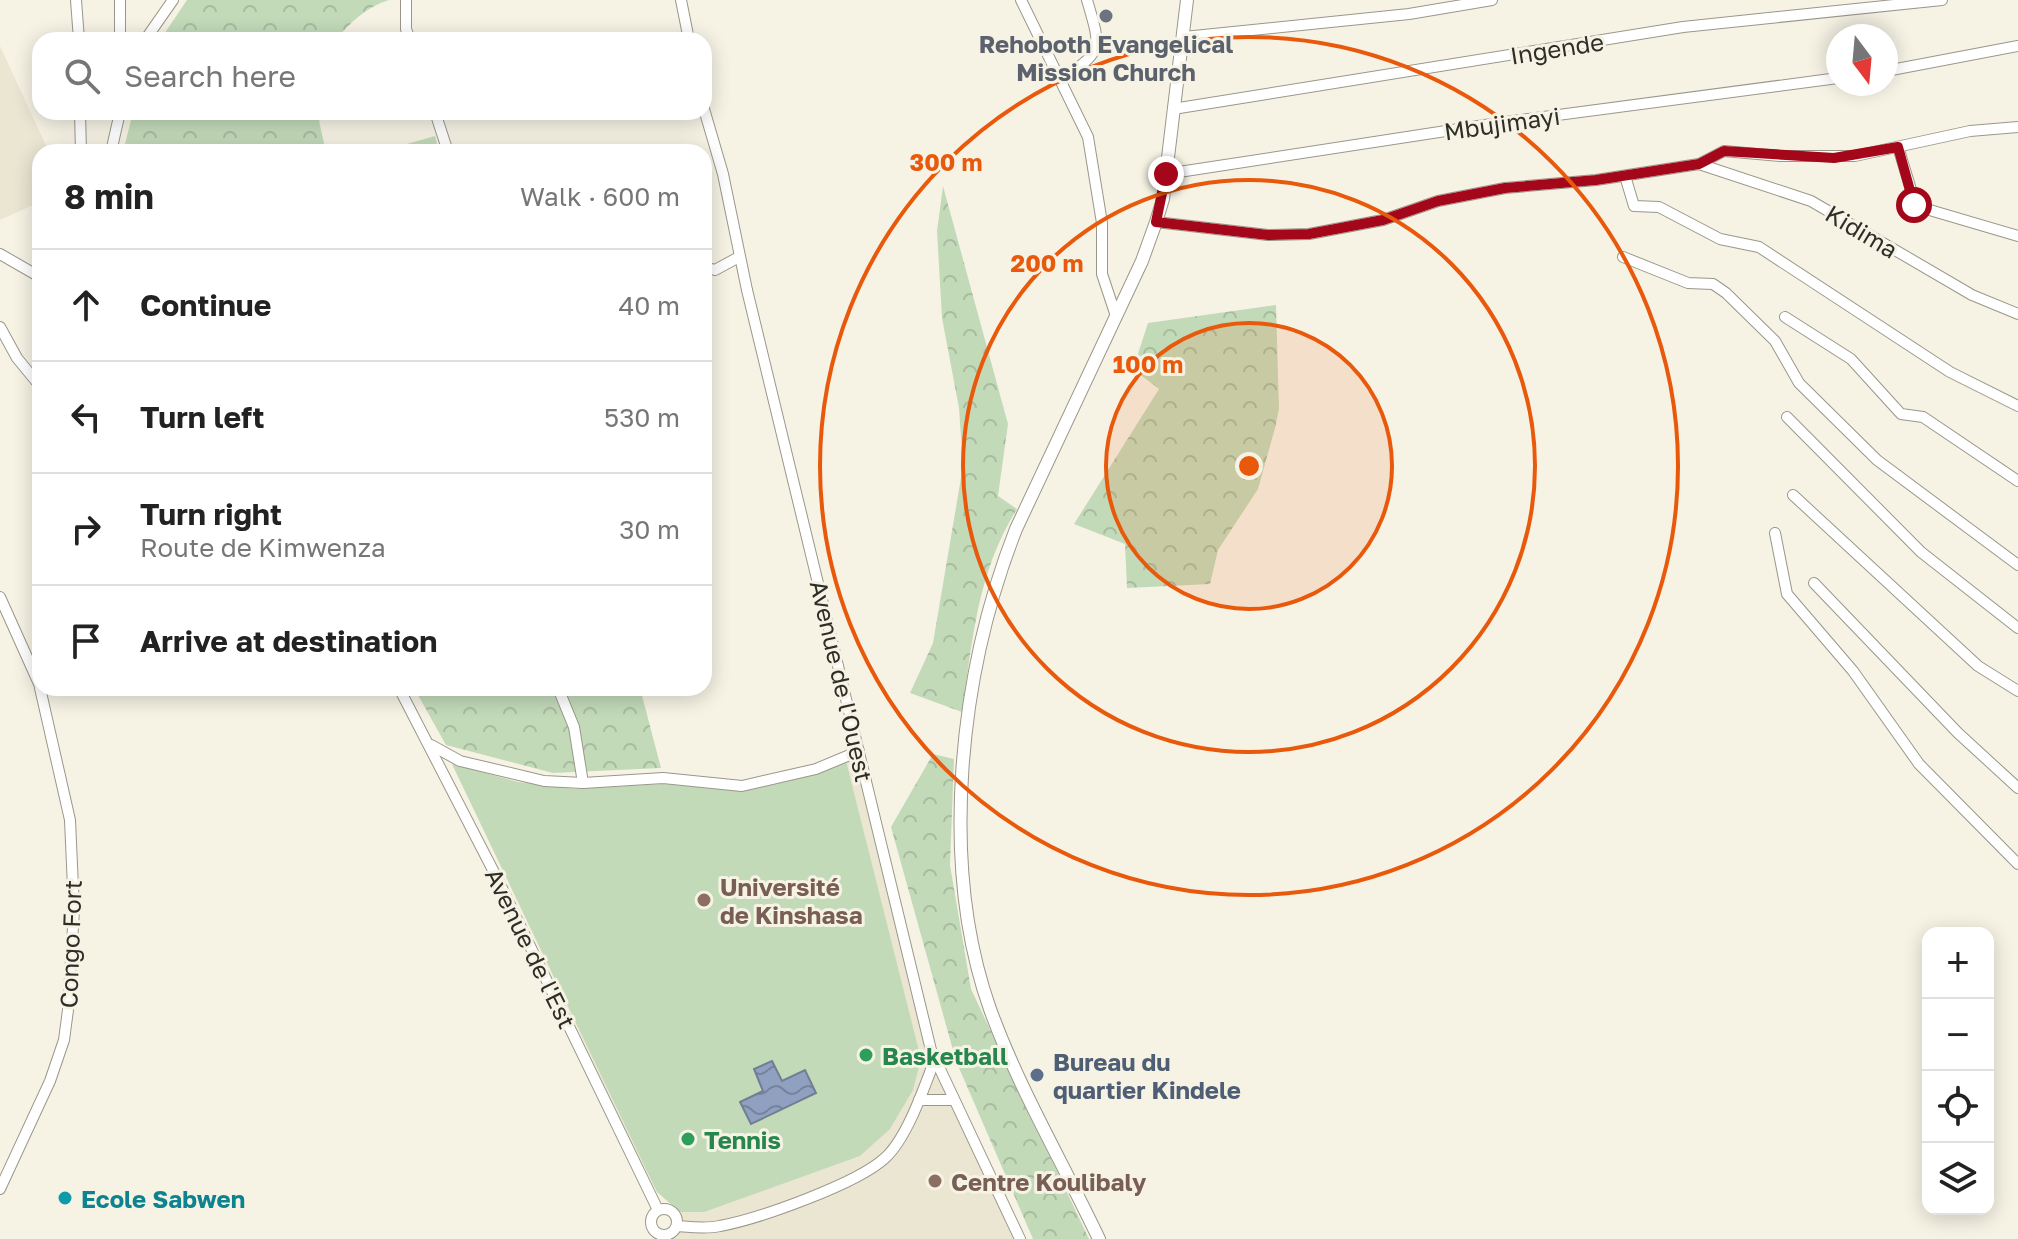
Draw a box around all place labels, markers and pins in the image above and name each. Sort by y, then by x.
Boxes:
marker: Rehoboth Evangelical Mission Church [1097,7,1115,25]
place label: Rehoboth Evangelical Mission Church [979,29,1233,86]
centre of rings [1235,452,1263,480]
place label: Université de Kinshasa [720,872,863,929]
marker: Université de Kinshasa [695,891,713,909]
place label: Basketball [882,1041,1008,1070]
marker: Basketball [857,1046,875,1064]
place label: Bureau du quartier Kindele [1053,1047,1241,1104]
marker: Bureau du quartier Kindele [1028,1066,1046,1084]
place label: Tennis [704,1125,781,1154]
marker: Tennis [679,1130,697,1148]
place label: Centre Koulibaly [951,1167,1147,1196]
marker: Centre Koulibaly [926,1172,944,1190]
place label: Ecole Sabwen [81,1184,245,1213]
marker: Ecole Sabwen [56,1189,74,1207]

